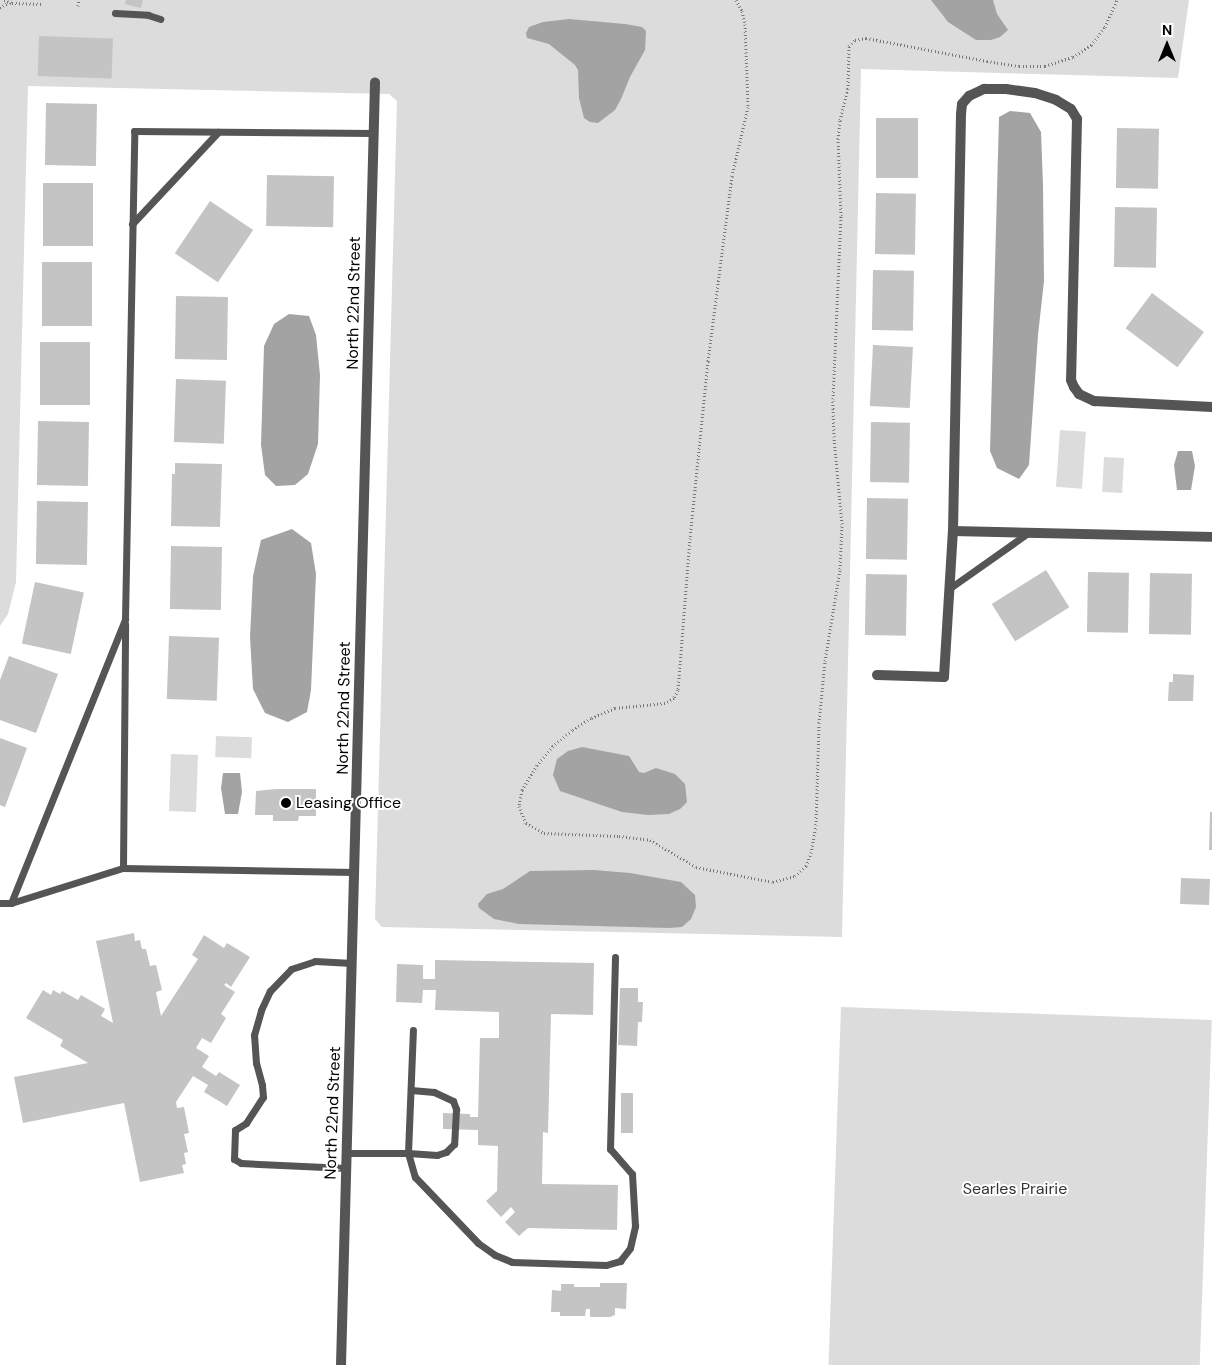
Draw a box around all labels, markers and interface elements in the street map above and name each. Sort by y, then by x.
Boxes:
north arrow [1142,20,1192,70]
text: N [1162,21,1172,39]
street label: North 22nd Street [343,236,365,370]
street label: North 22nd Street [333,641,355,775]
place label: Leasing Office [296,793,401,813]
marker: Leasing Office [280,797,292,809]
street label: North 22nd Street [321,1046,345,1180]
park label: Searles Prairie [963,1179,1067,1199]

